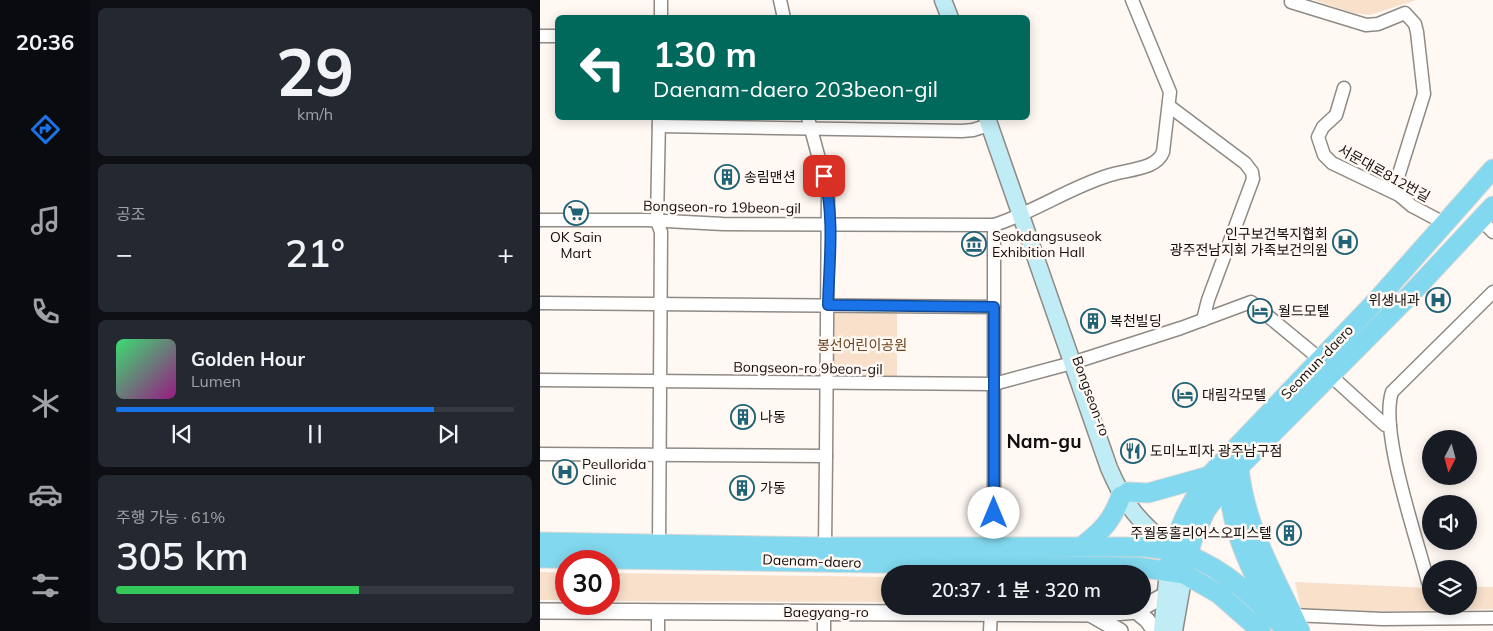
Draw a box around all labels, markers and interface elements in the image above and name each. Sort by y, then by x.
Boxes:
text: 20:36 [16,28,74,56]
text: 29 [276,31,354,112]
text: 130 m [653,32,757,76]
icon: left [570,35,635,100]
text: Daenam-daero 203beon-gil [653,75,938,103]
text: km/h [297,104,333,124]
icon: directions [28,112,63,147]
street label: 서문대로812번길 [1335,140,1433,206]
pin [803,155,845,197]
icon: arrive [810,162,838,190]
building icon: 송림맨션 [714,164,740,190]
place label: 송림맨션 [744,168,796,186]
street label: Bongseon-ro 19beon-gil [643,197,801,217]
supermarket icon: OK Sain Mart [563,200,589,226]
icon: music [28,203,63,238]
text: 공조 [116,204,145,224]
place label: 인구보건복지협회 광주전남지회 가족보건의원 [1170,225,1328,259]
place label: Seokdangsuseok Exhibition Hall [992,227,1102,261]
place label: OK Sain Mart [550,228,602,262]
text: 21° [285,229,345,277]
hospital icon: 인구보건복지협회 광주전남지회 가족보건의원 [1332,229,1358,255]
museum icon: Seokdangsuseok Exhibition Hall [961,231,987,257]
text: − [116,236,133,271]
text: + [497,236,514,271]
hospital icon: 위생내과 [1425,287,1451,313]
place label: 위생내과 [1368,291,1420,309]
icon: phone [28,294,63,329]
hotel icon: 월드모텔 [1247,298,1273,324]
place label: 월드모텔 [1278,302,1330,320]
building icon: 복천빌딩 [1080,308,1106,334]
place label: 복천빌딩 [1110,312,1162,330]
street label: Seomun-daero [1277,321,1357,403]
park label: 봉선어린이공원 [817,336,907,354]
text: Golden Hour [191,347,305,371]
street label: Bongseon-ro [1068,353,1114,439]
street label: Bongseon-ro 9beon-gil [733,358,883,378]
text: Lumen [191,371,241,391]
hotel icon: 대림각모텔 [1172,382,1198,408]
icon: climate [28,386,63,421]
place label: 대림각모텔 [1202,386,1266,404]
building icon: 나동 [730,404,756,430]
place label: 나동 [760,408,786,426]
icon: previous [168,420,196,448]
icon: pause [301,420,329,448]
icon: next [434,420,462,448]
district label: Nam-gu [1007,429,1081,453]
north arrow [1422,430,1478,485]
map controls [1422,430,1477,615]
restaurant icon: 도미노피자 광주남구점 [1120,438,1146,464]
place label: 도미노피자 광주남구점 [1150,442,1282,460]
place label: Peullorida Clinic [582,455,646,489]
hospital icon: Peullorida Clinic [552,459,578,485]
building icon: 가동 [729,475,755,501]
icon: car [28,477,63,512]
place label: 가동 [760,479,786,497]
position arrow [967,486,1019,538]
button: sound [1422,495,1477,550]
text: 주행 가능 · 61% [116,507,225,527]
building icon: 주월동홀리어스오피스텔 [1276,520,1302,546]
place label: 주월동홀리어스오피스텔 [1130,524,1272,542]
text: 305 km [116,532,249,580]
speed limit sign: 30 [555,550,620,615]
street label: Daenam-daero [762,550,862,572]
button: layers [1422,560,1477,615]
icon: filters [28,568,63,603]
text: 20:37 · 1 분 · 320 m [931,578,1101,602]
street label: Baegyang-ro [783,603,869,621]

